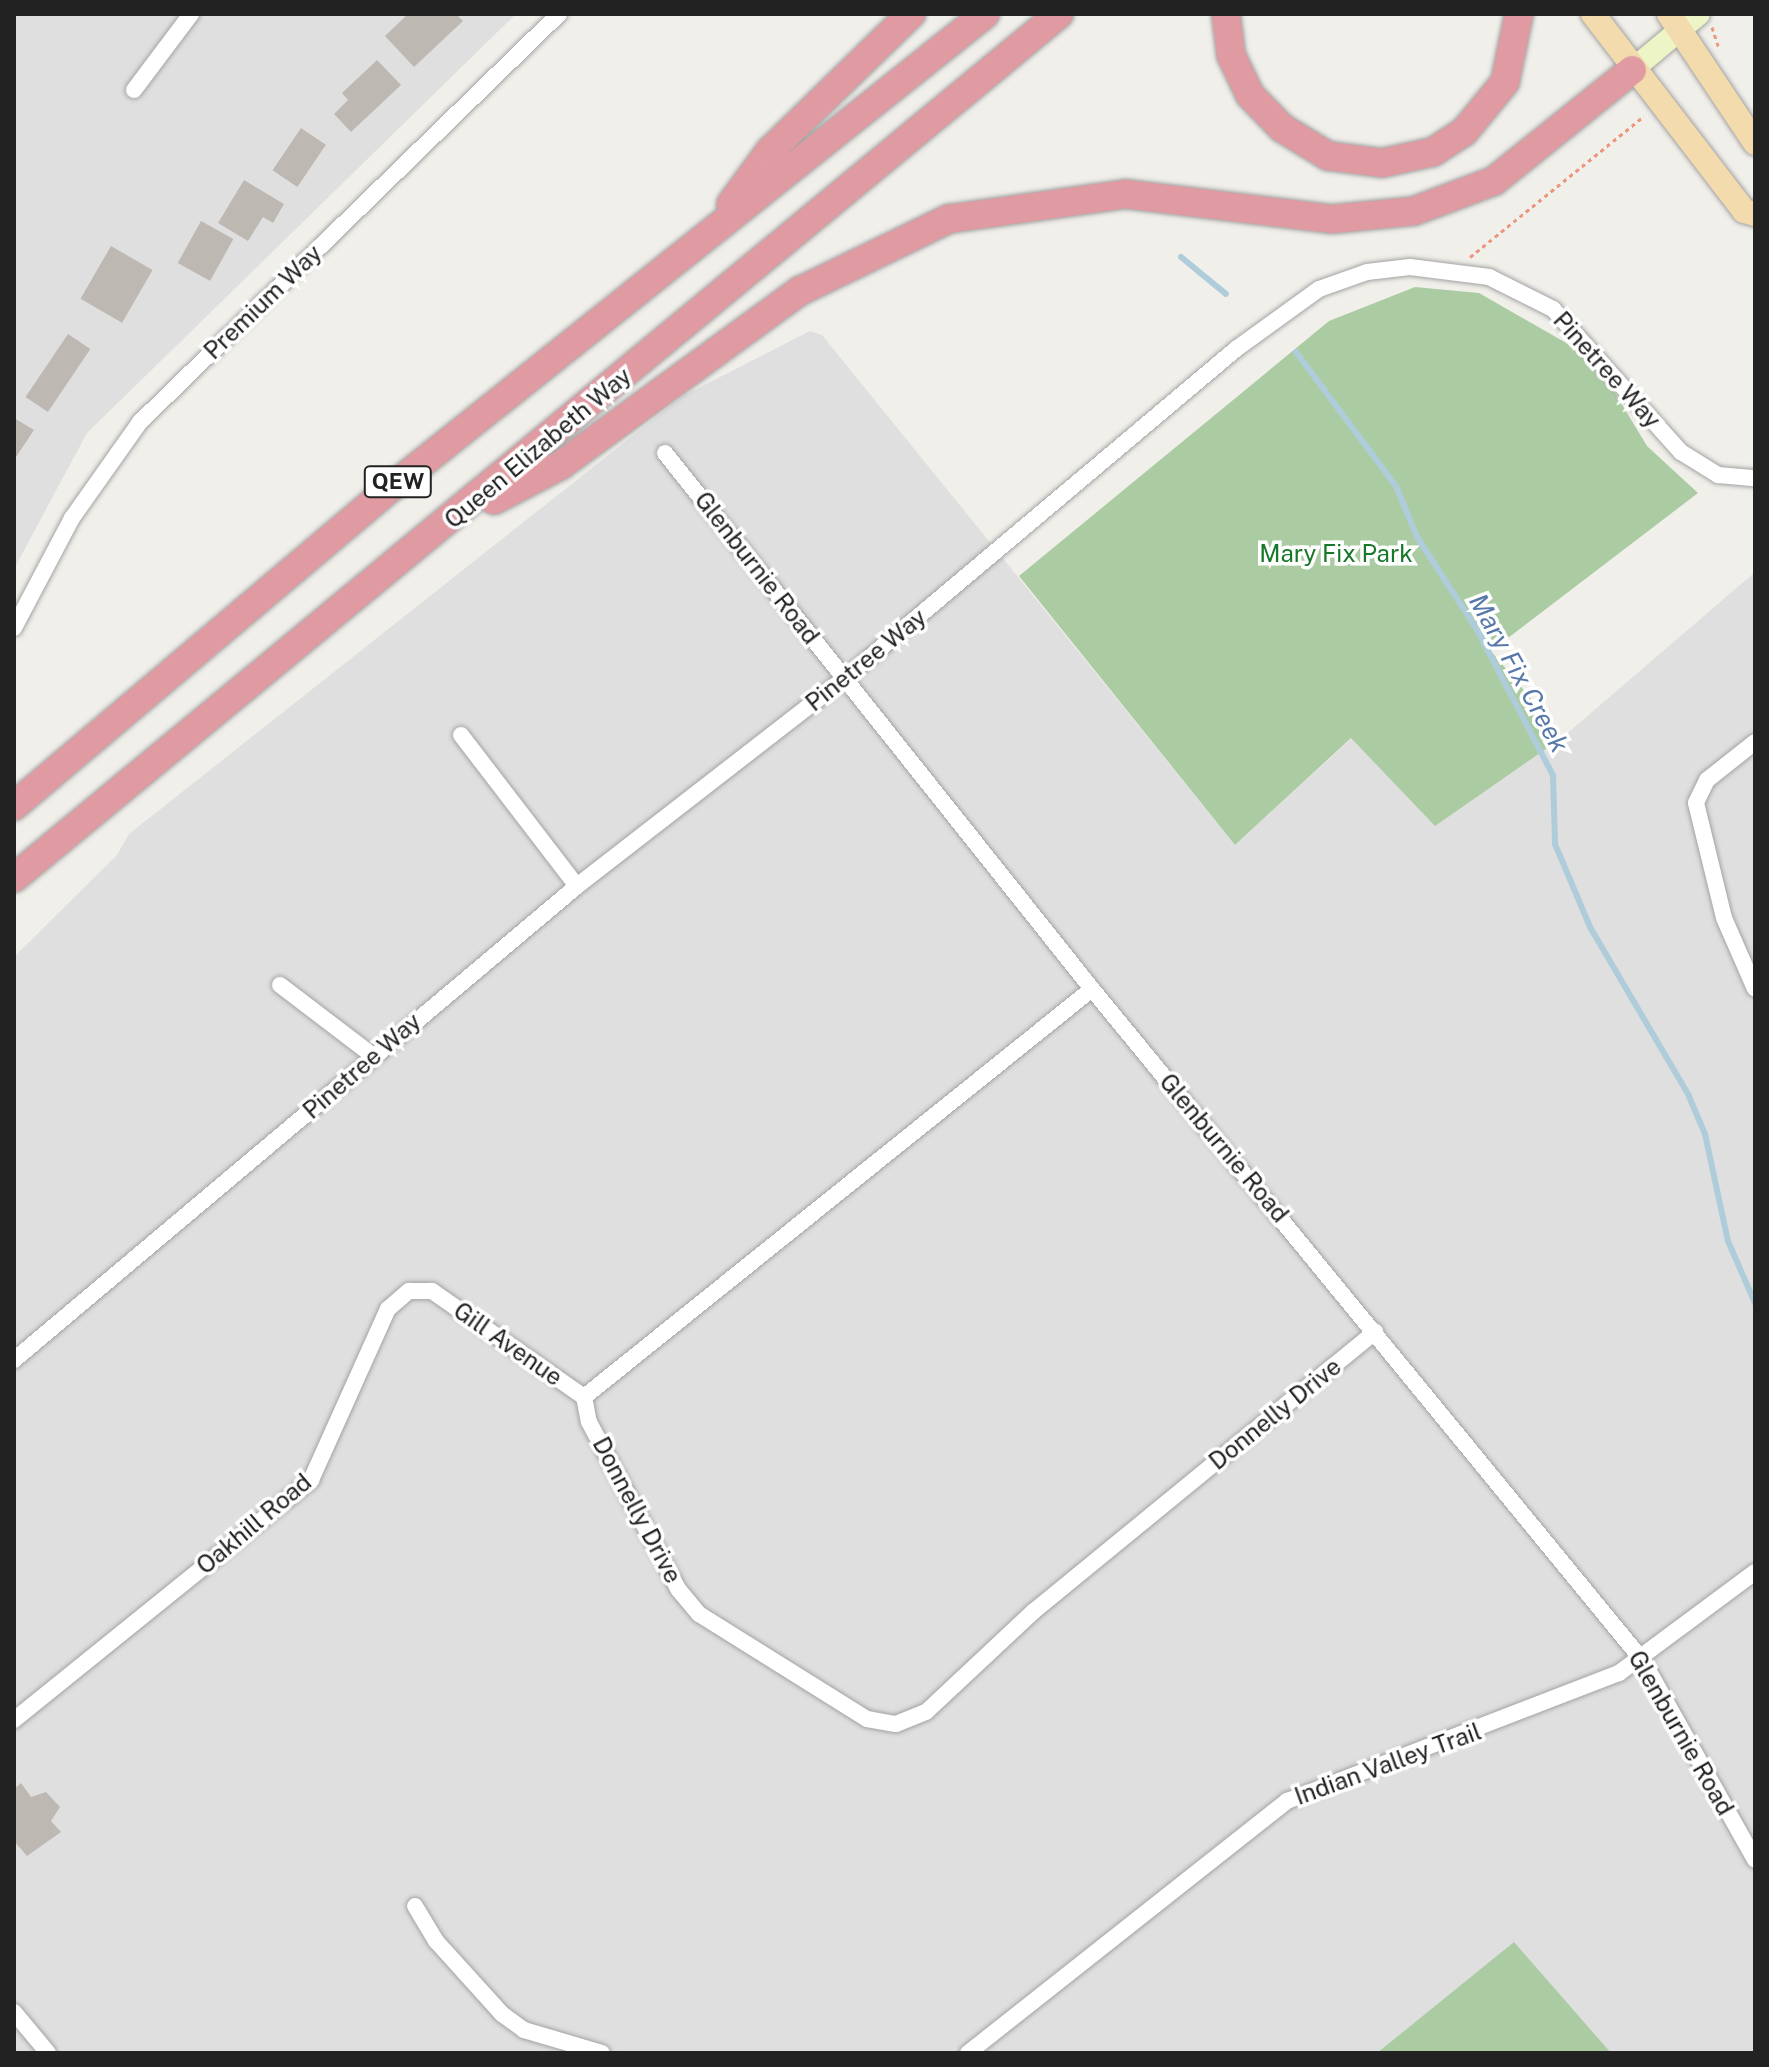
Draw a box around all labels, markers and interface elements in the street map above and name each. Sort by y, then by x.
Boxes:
street label: Premium Way [198,239,328,365]
street label: Pinetree Way [1547,306,1667,434]
street label: Queen Elizabeth Way [439,361,637,535]
road number: QEW [362,464,434,500]
street label: Glenburnie Road [689,486,825,650]
park label: Mary Fix Park [1259,540,1413,568]
water label: Mary Fix Creek [1463,588,1575,758]
street label: Pinetree Way [800,602,932,718]
street label: Pinetree Way [297,1007,427,1125]
street label: Glenburnie Road [1153,1068,1295,1228]
street label: Gill Avenue [448,1296,568,1392]
street label: Donnelly Drive [1203,1352,1347,1476]
street label: Donnelly Drive [586,1432,688,1588]
street label: Oakhill Road [191,1468,317,1580]
street label: Glenburnie Road [1622,1645,1740,1821]
street label: Indian Valley Trail [1290,1717,1486,1811]

